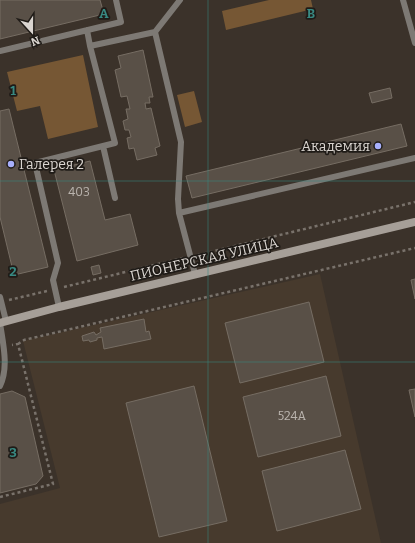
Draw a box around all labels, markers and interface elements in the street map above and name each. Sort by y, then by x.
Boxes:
text: A [99,6,109,21]
text: B [307,6,315,21]
north arrow [12,12,52,52]
text: N [29,33,42,49]
text: 1 [10,83,16,98]
place label: Академия [301,138,370,155]
marker: Академия [373,141,383,151]
place label: Галерея 2 [19,156,84,173]
marker: Галерея 2 [6,159,16,169]
house number: 403 [68,185,90,199]
street label: ПИОНЕРСКАЯ УЛИЦА [128,234,280,285]
text: 2 [9,264,17,279]
house number: 524А [278,409,307,423]
text: 3 [9,445,17,460]

